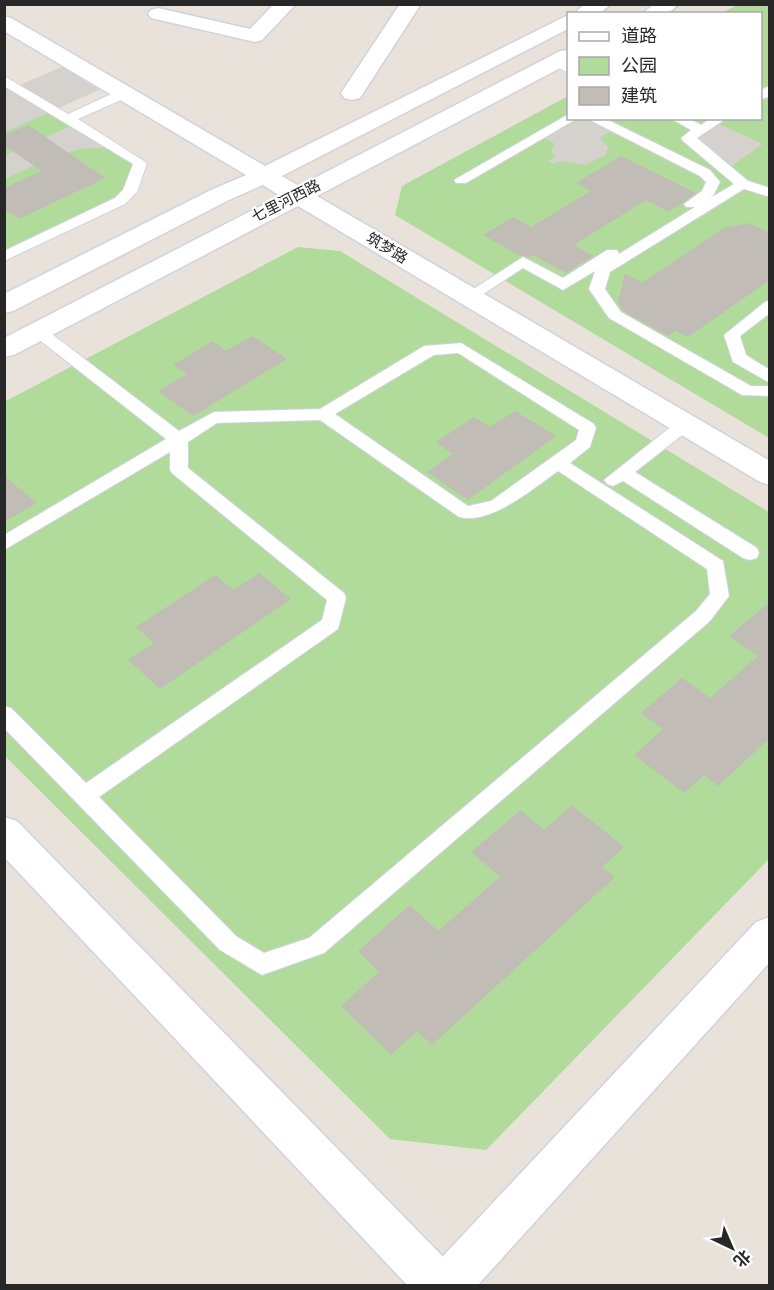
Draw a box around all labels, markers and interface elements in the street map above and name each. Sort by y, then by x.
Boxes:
legend [567,12,762,120]
text: 道路 [621,26,657,46]
text: 公园 [621,56,657,76]
text: 建筑 [621,86,657,106]
street label: 七里河西路 [248,176,323,225]
street label: 筑梦路 [364,229,411,266]
north arrow [702,1218,762,1278]
text: 北 [730,1247,754,1270]

